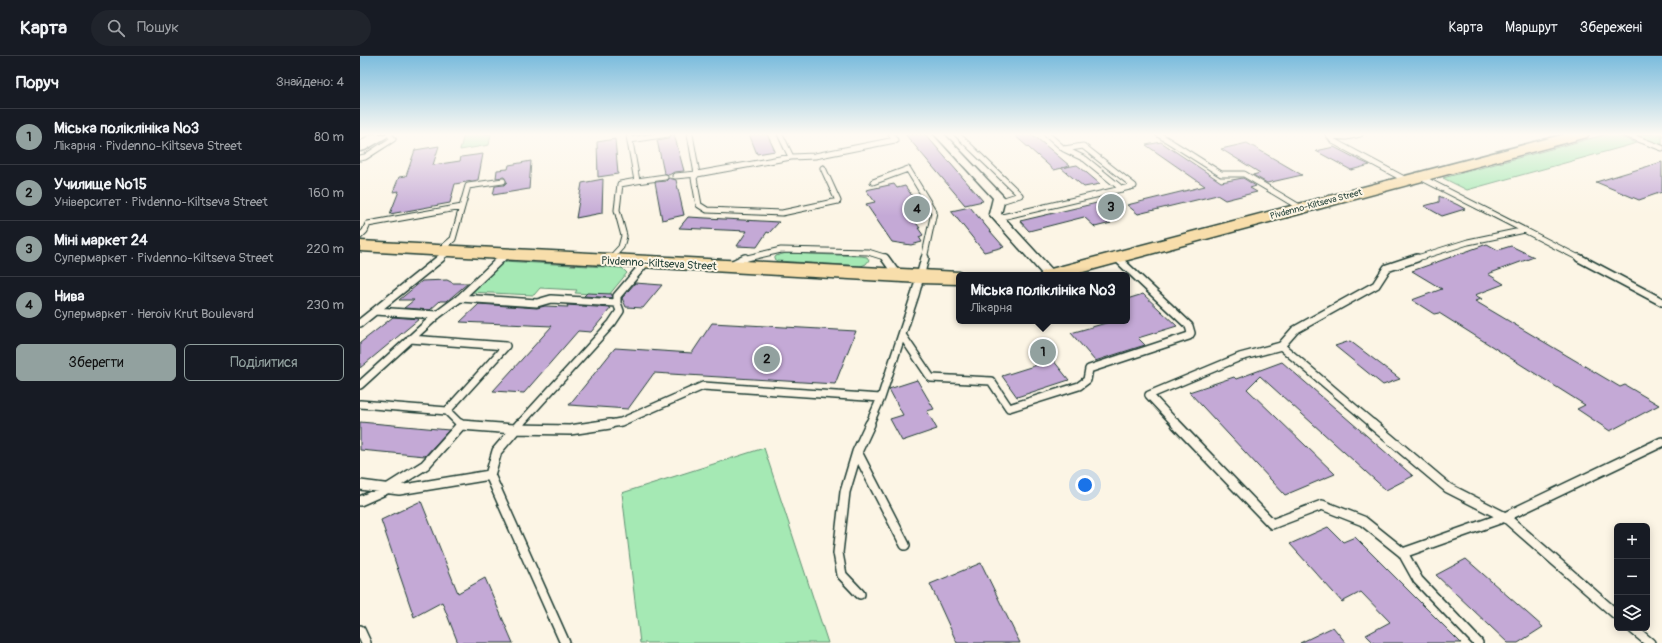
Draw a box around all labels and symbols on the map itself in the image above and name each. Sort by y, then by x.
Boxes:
street label: Pivdenno-Kiltseva Street [1269,187,1364,222]
pin: 3 [1098,192,1124,222]
pin: 4 [904,194,930,224]
street label: Pivdenno-Kiltseva Street [601,254,718,273]
pin: 1 [1030,337,1056,367]
pin: 2 [754,344,780,374]
your location [1075,475,1095,495]

